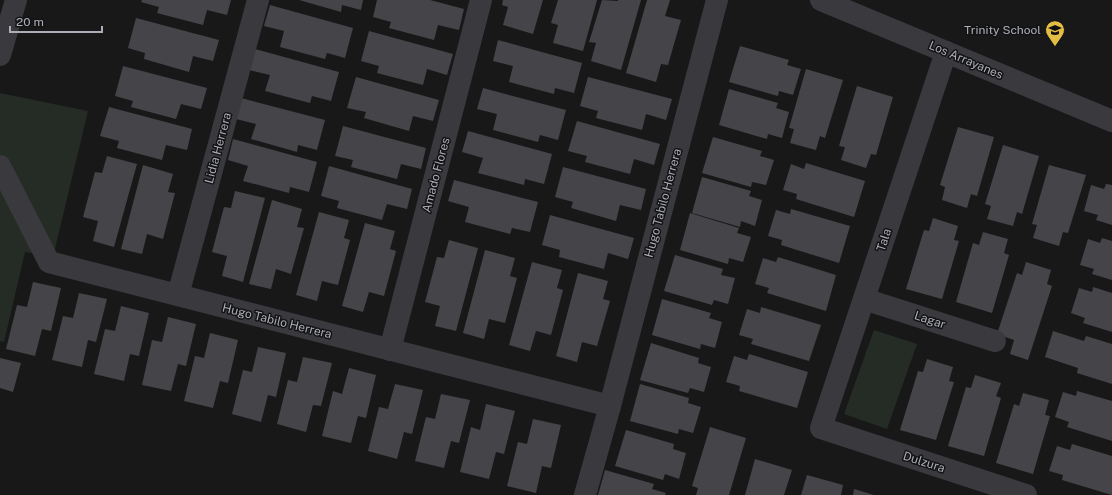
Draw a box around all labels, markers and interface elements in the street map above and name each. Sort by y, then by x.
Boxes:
scale bar [10,8,102,34]
text: 20 m [16,15,44,29]
school or university icon: Trinity School [1044,19,1066,47]
place label: Trinity School [964,23,1041,37]
street label: Los Arrayanes [927,38,1005,82]
street label: Lidia Herrera [202,111,234,185]
street label: Amado Flores [419,136,453,214]
street label: Hugo Tabilo Herrera [642,147,684,259]
street label: Tala [874,227,894,253]
street label: Hugo Tabilo Herrera [221,301,333,341]
street label: Lagar [913,308,948,332]
street label: Dulzura [901,449,947,475]

